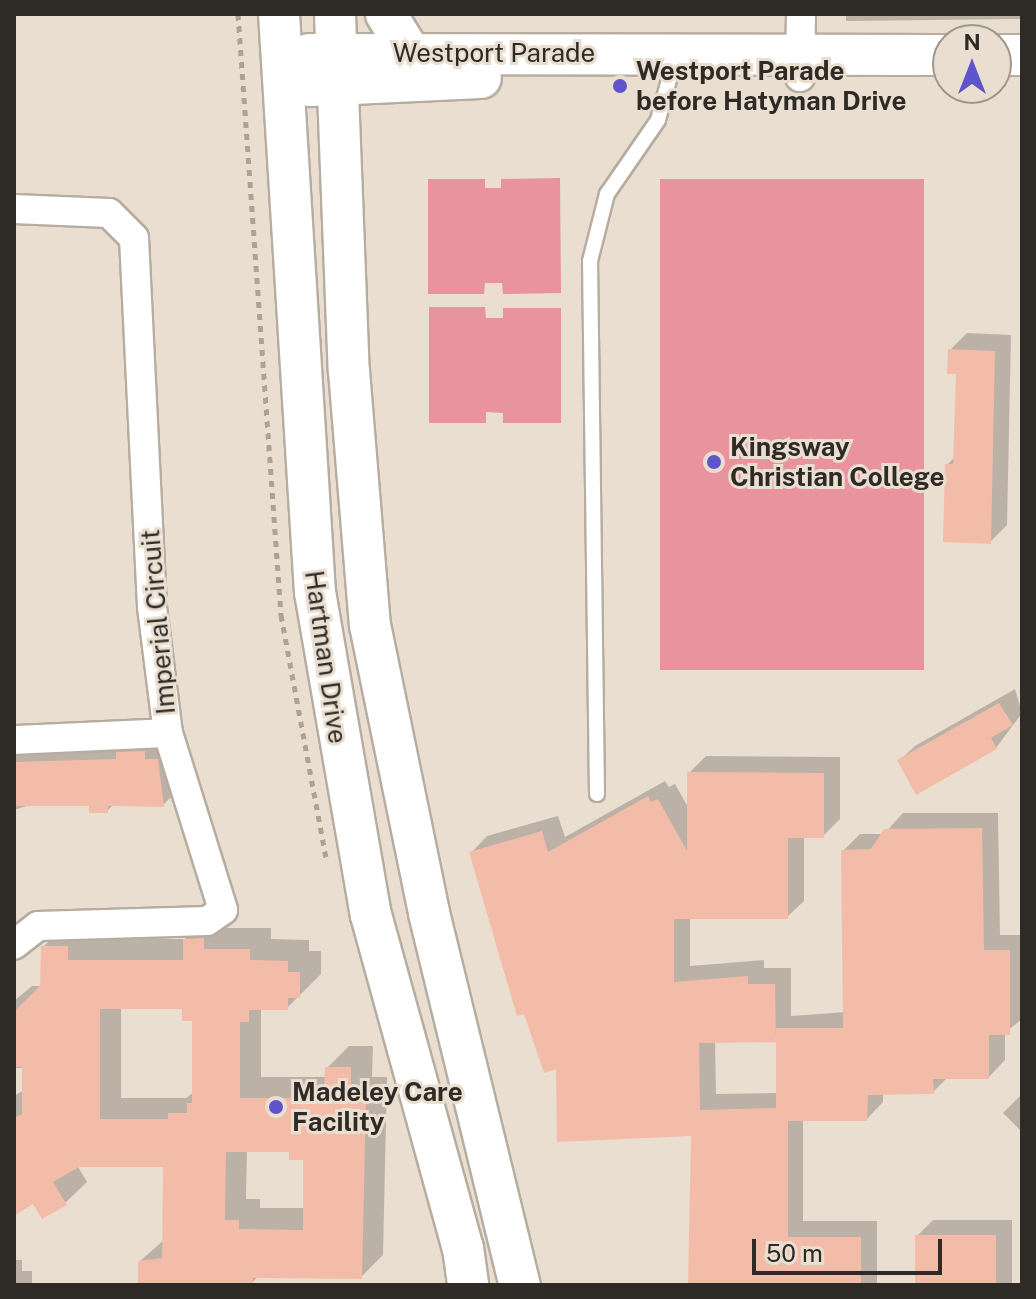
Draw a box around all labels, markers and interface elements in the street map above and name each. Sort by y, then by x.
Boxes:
north arrow [932,24,1012,104]
text: N [963,29,981,55]
street label: Westport Parade [393,37,595,69]
place label: Westport Parade before Hatyman Drive [636,55,907,116]
marker: Westport Parade before Hatyman Drive [611,77,629,95]
place label: Kingsway Christian College [730,431,945,492]
marker: Kingsway Christian College [705,453,723,471]
street label: Imperial Circuit [134,528,182,716]
street label: Hartman Drive [298,568,354,746]
place label: Madeley Care Facility [292,1076,463,1138]
marker: Madeley Care Facility [267,1098,285,1116]
scale bar [756,1223,946,1273]
text: 50 m [766,1239,823,1267]

